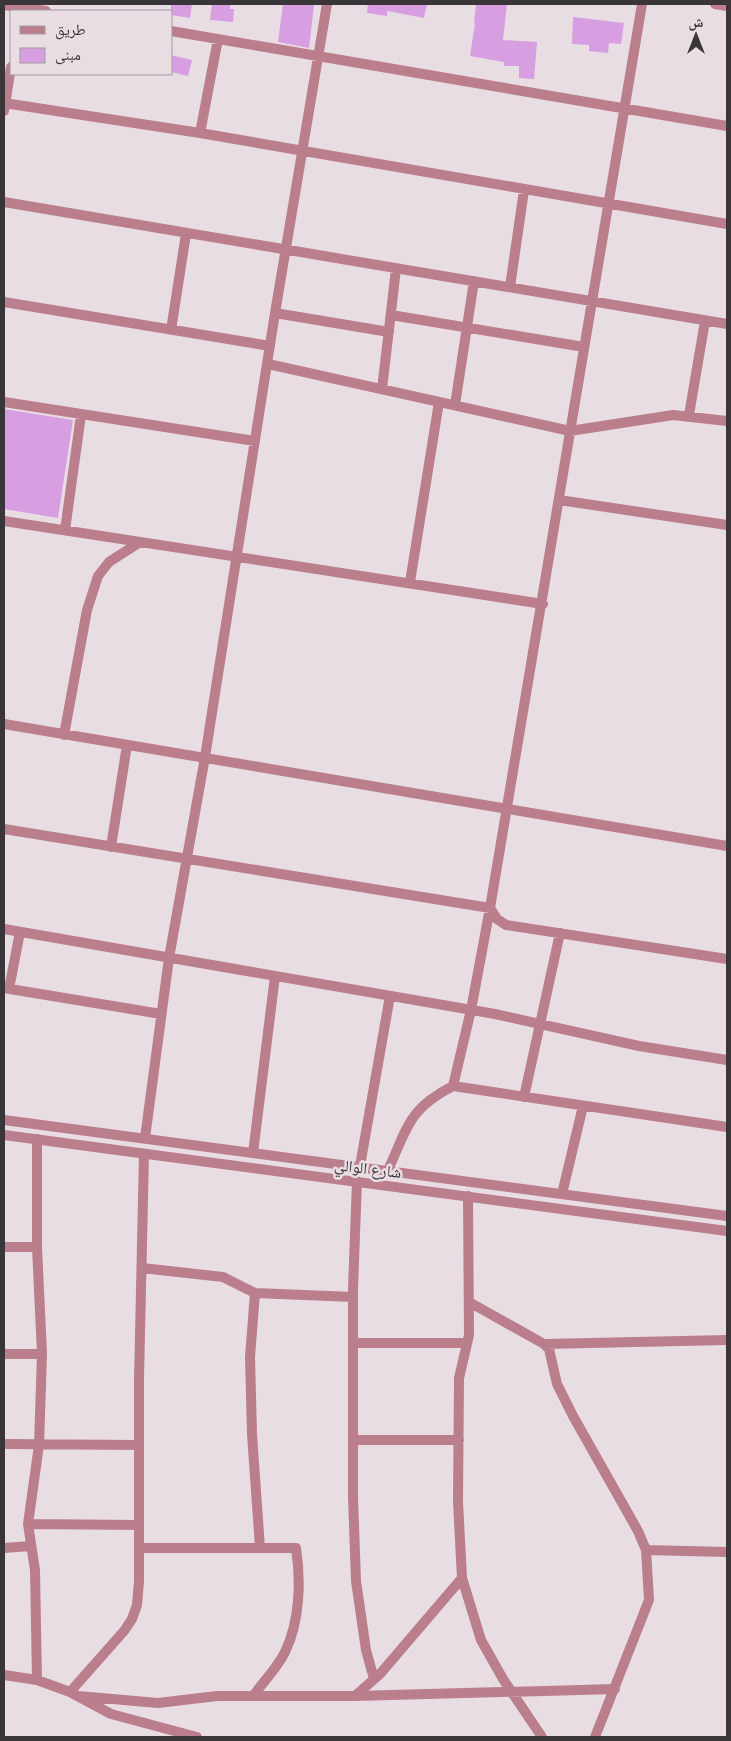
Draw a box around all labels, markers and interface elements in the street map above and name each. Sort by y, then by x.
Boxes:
legend [10,10,172,75]
north arrow [671,10,721,60]
text: ش [689,14,704,31]
text: طريق [55,21,86,40]
text: مبنى [55,46,81,65]
street label: شارع الوالي [333,1155,403,1185]

